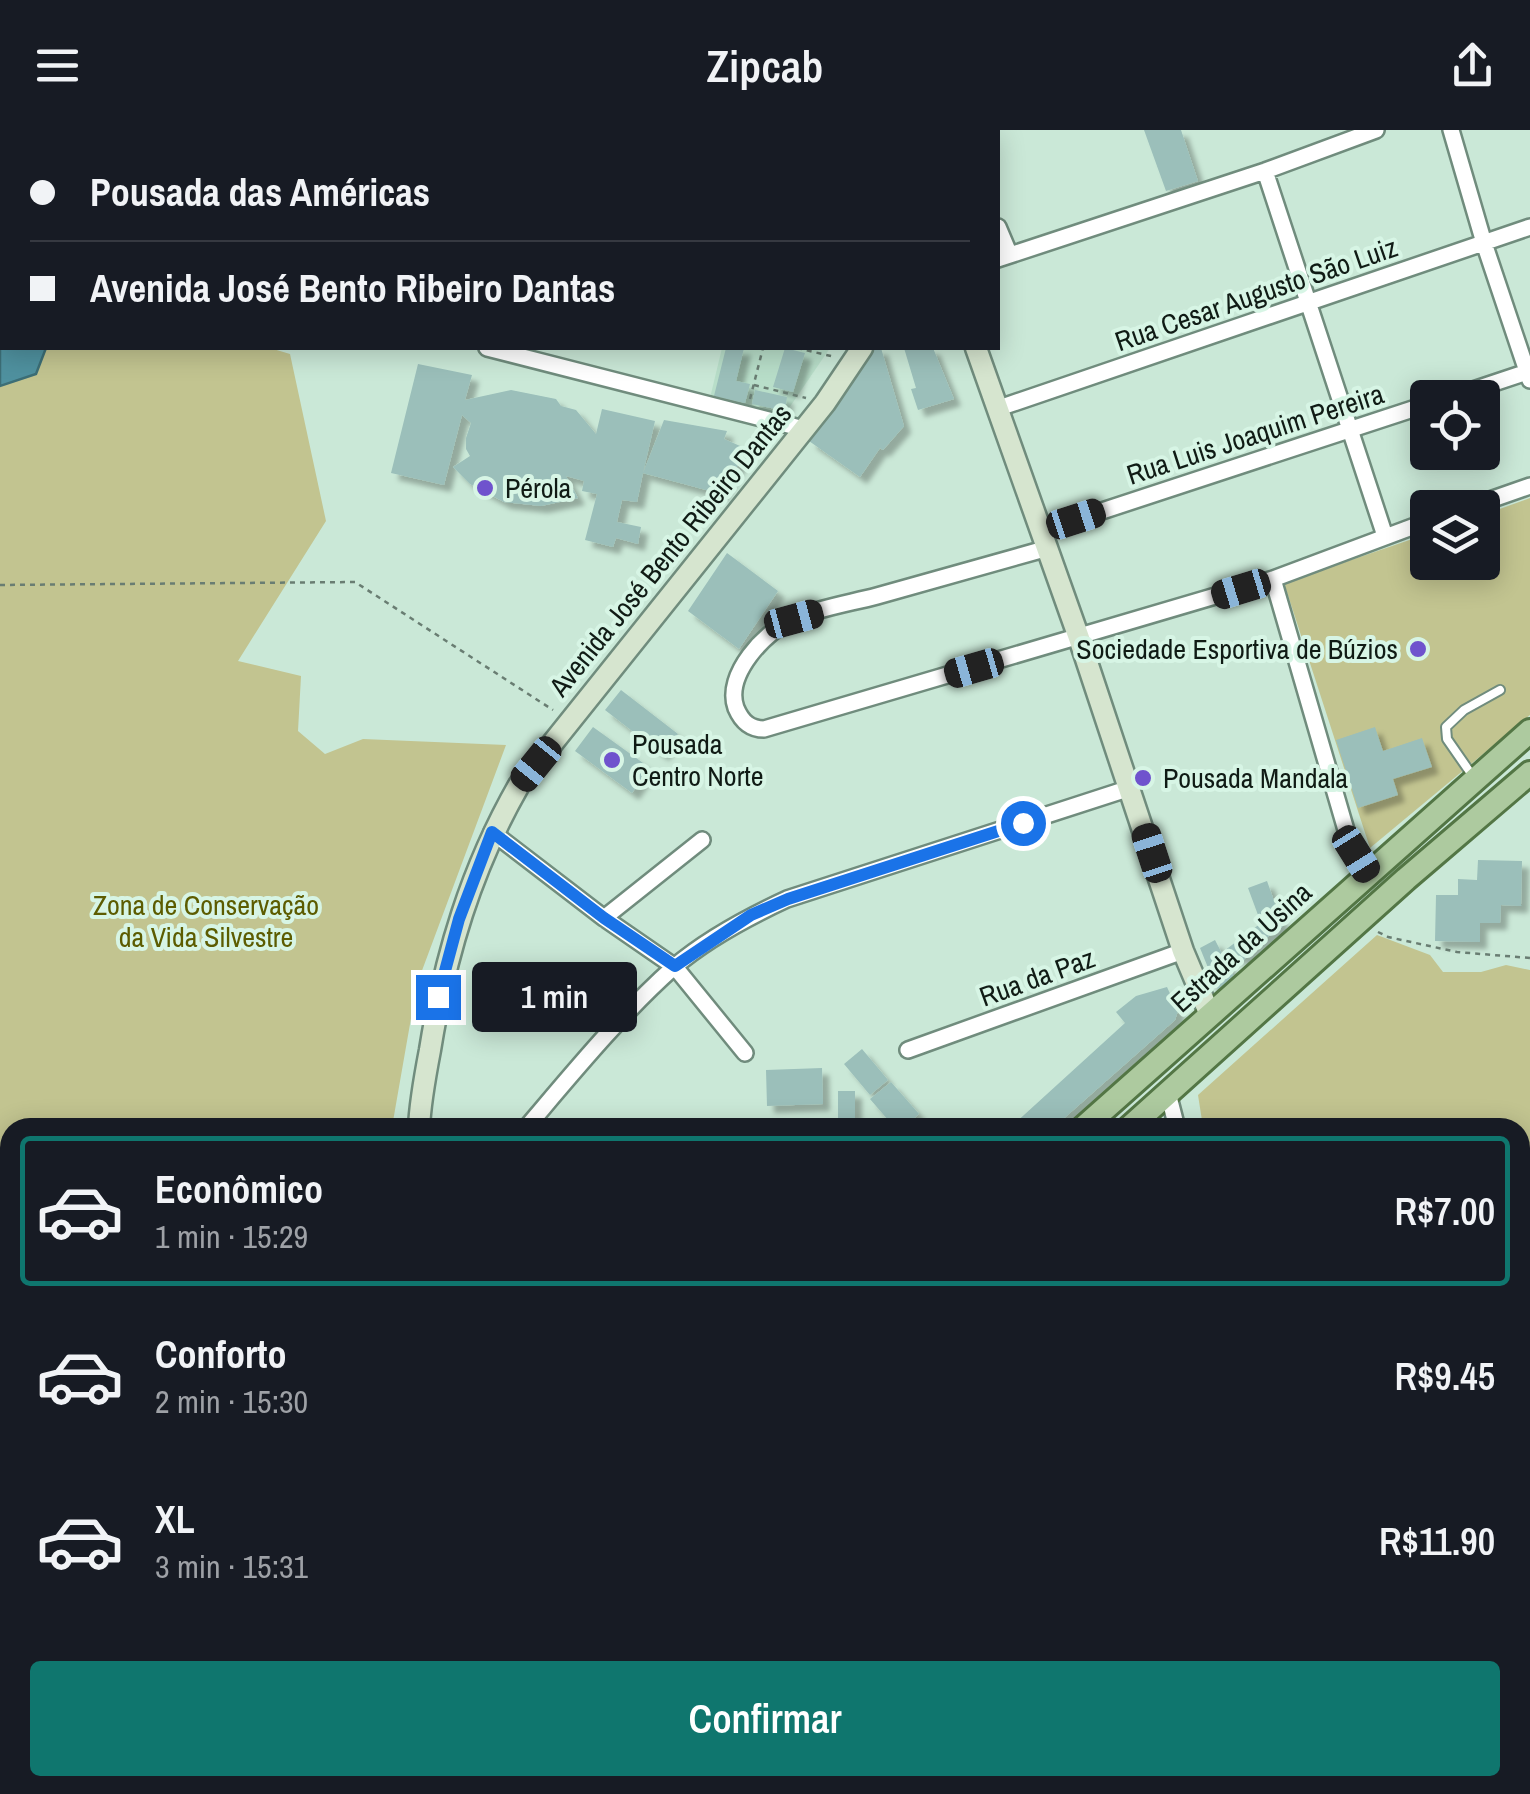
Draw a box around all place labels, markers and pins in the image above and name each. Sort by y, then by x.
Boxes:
place label: Pérola [505,469,572,507]
marker: Pérola [474,477,496,499]
place label: Sociedade Esportiva de Búzios [1076,630,1398,668]
marker: Sociedade Esportiva de Búzios [1407,638,1429,660]
place label: Pousada Centro Norte [632,725,763,795]
marker: Pousada Centro Norte [601,749,623,771]
place label: Pousada Mandala [1163,759,1348,797]
marker: Pousada Mandala [1132,767,1154,789]

